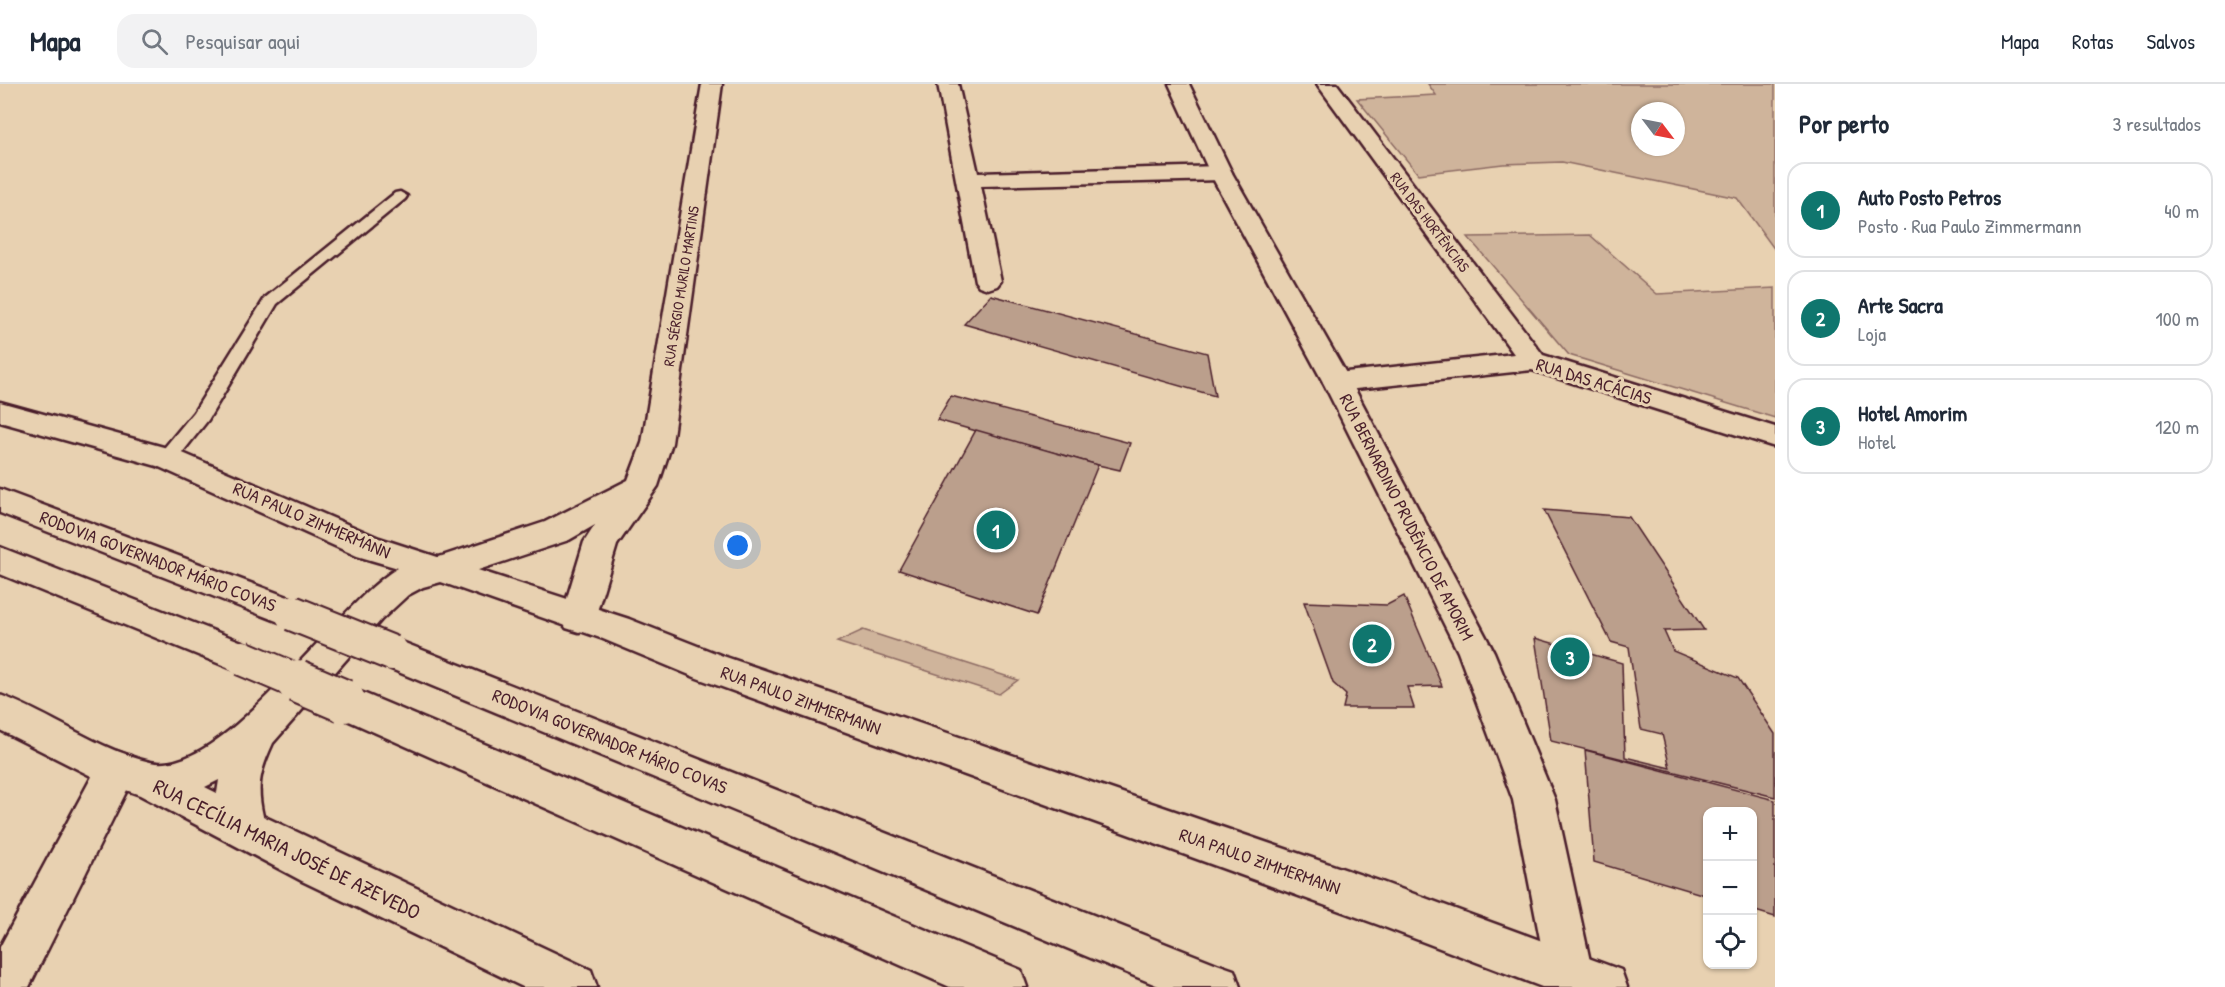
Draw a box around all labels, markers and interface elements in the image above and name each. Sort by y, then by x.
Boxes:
search box [117,14,537,68]
text: Mapa [30,22,81,60]
icon: search [138,25,171,58]
text: Pesquisar aqui [186,26,301,56]
text: Mapa [2001,27,2039,56]
text: Rotas [2072,27,2114,56]
text: Salvos [2147,27,2195,56]
north arrow [1631,102,1685,156]
text: Por perto [1799,106,1889,141]
text: 3 resultados [2112,110,2201,137]
street label: RUA DAS HORTÊNCIAS [1385,168,1475,276]
text: Auto Posto Petros [1858,182,2001,212]
text: 1 [1817,197,1824,224]
text: 40 m [2164,197,2199,224]
street label: RUA SÉRGIO MURILO MARTINS [658,204,704,368]
text: Posto · Rua Paulo Zimmermann [1858,212,2081,239]
text: Arte Sacra [1858,290,1943,320]
text: 2 [1816,305,1825,332]
text: 100 m [2156,305,2199,332]
text: Loja [1858,320,1886,347]
street label: RUA DAS ACÁCIAS [1533,352,1655,410]
street label: RUA BERNARDINO PRUDÊNCIO DE AMORIM [1334,389,1480,645]
text: Hotel Amorim [1858,398,1967,428]
text: 3 [1816,413,1825,440]
text: 120 m [2155,413,2199,440]
text: Hotel [1858,428,1896,455]
street label: RUA PAULO ZIMMERMANN [229,476,395,564]
street label: RODOVIA GOVERNADOR MÁRIO COVAS [36,504,280,618]
pin: 1 [976,508,1016,552]
your location [723,531,752,560]
pin: 2 [1352,622,1392,666]
pin: 3 [1550,634,1590,680]
street label: RUA PAULO ZIMMERMANN [717,659,885,741]
street label: RODOVIA GOVERNADOR MÁRIO COVAS [489,682,731,800]
street label: RUA CECÍLIA MARIA JOSÉ DE AZEVEDO [149,772,425,926]
map controls [1703,807,1757,969]
button: + [1703,807,1757,861]
street label: RUA PAULO ZIMMERMANN [1176,822,1344,900]
button: − [1703,861,1757,915]
button: locate [1703,915,1757,969]

